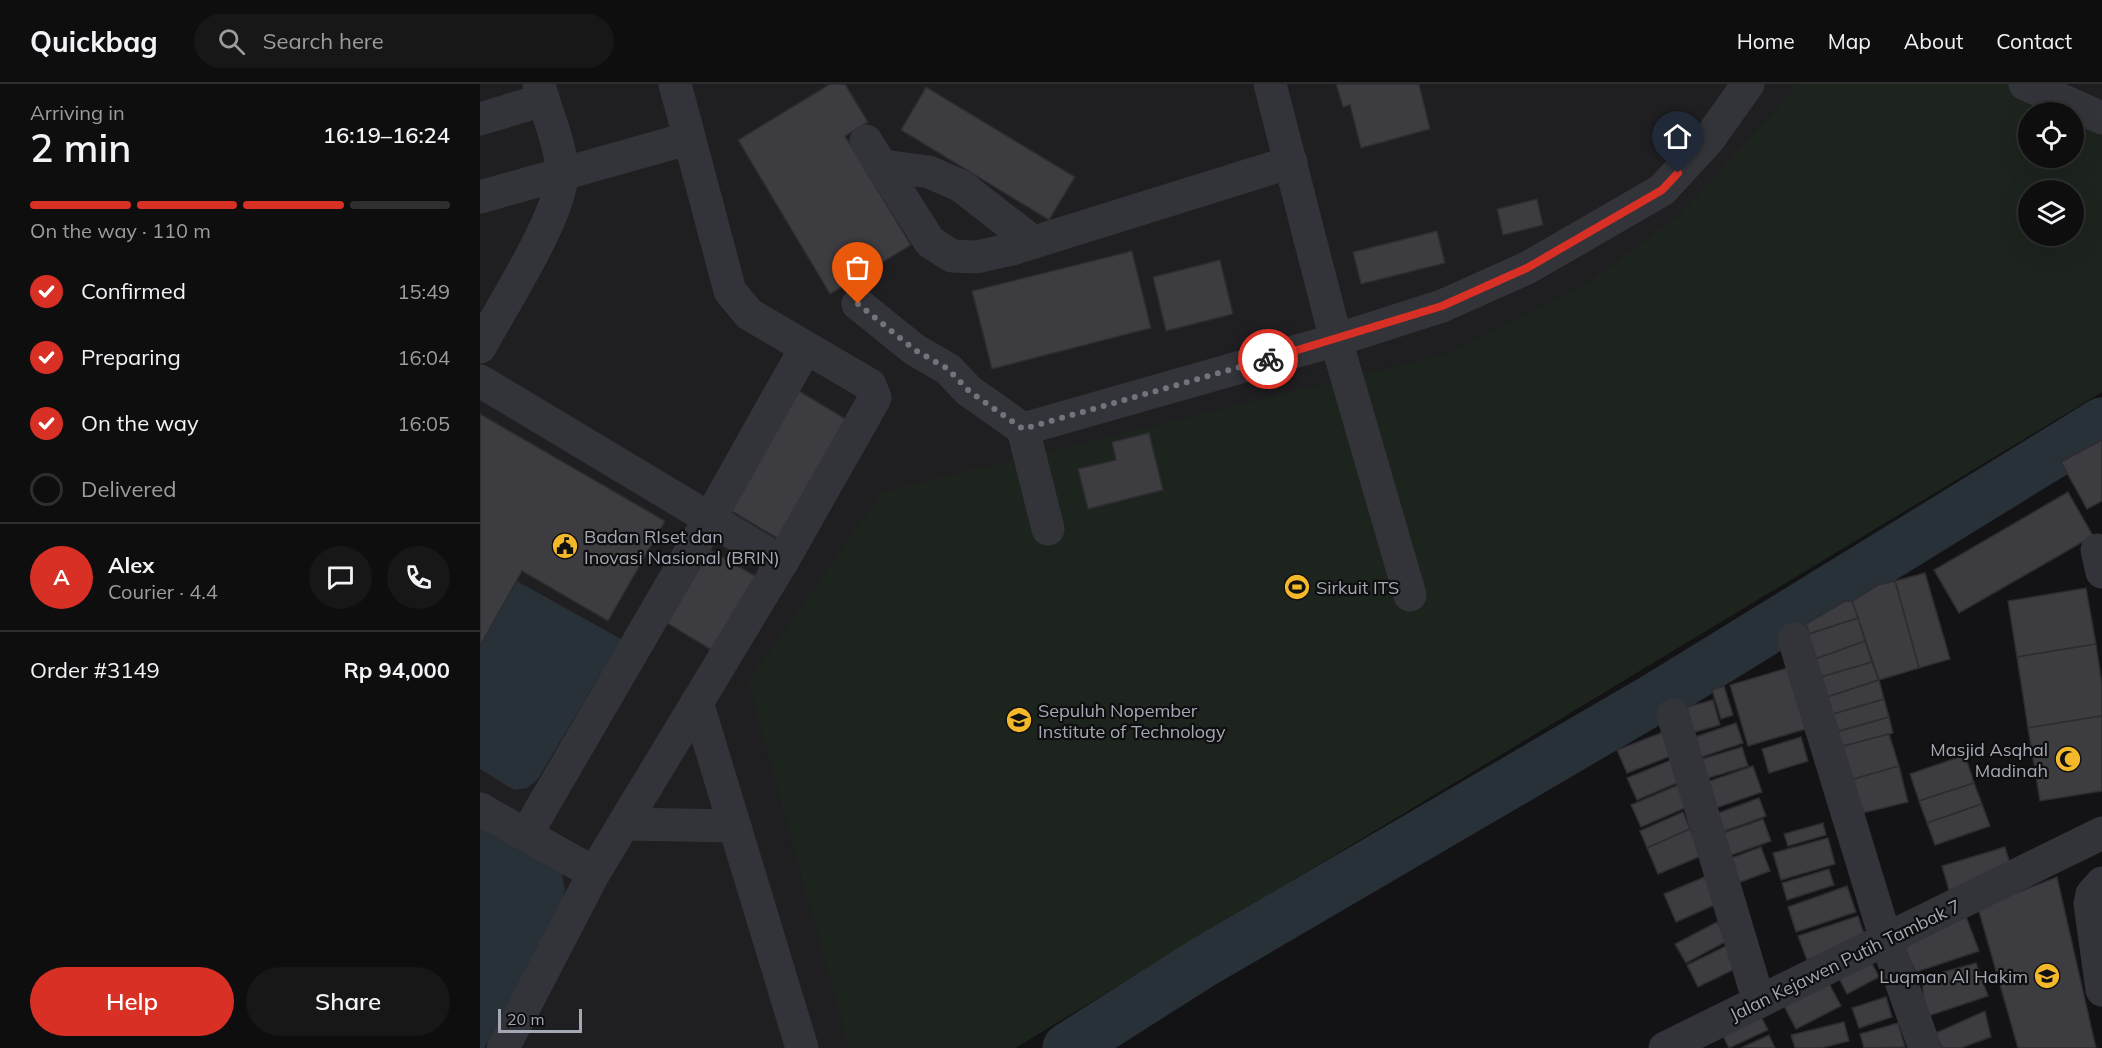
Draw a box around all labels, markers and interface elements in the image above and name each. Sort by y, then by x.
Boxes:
search box [194,14,614,68]
text: Quickbag [30,24,158,59]
icon: search [215,25,248,58]
text: Search here [263,27,384,55]
text: Home [1737,28,1795,54]
text: Map [1828,28,1871,54]
text: About [1904,28,1963,54]
text: Contact [1996,28,2072,54]
text: Arriving in [30,100,125,125]
map controls [2018,102,2084,246]
button: locate [2018,102,2084,168]
pin [1652,111,1703,173]
icon: home [1661,120,1694,153]
text: 16:19–16:24 [323,121,450,149]
text: 2 min [30,123,131,172]
button: layers [2018,180,2084,246]
text: On the way · 110 m [30,218,211,243]
pin [832,242,883,304]
icon: bag [841,251,874,284]
icon: check [30,275,63,308]
text: Confirmed [81,277,186,305]
text: 15:49 [397,279,450,304]
courier [1238,329,1298,389]
icon: check [30,341,63,374]
text: Preparing [81,343,181,371]
icon: bike [1252,343,1285,376]
text: 16:04 [397,345,450,370]
icon: check [30,407,63,440]
text: On the way [81,409,199,437]
text: 16:05 [397,411,450,436]
text: Delivered [81,475,176,503]
place label: Badan RIset dan Inovasi Nasional (BRIN) [584,525,780,569]
public building icon: Badan RIset dan Inovasi Nasional (BRIN) [550,531,580,561]
button: chat [309,546,372,609]
button: phone [387,546,450,609]
text: Alex [108,551,154,579]
text: A [53,563,70,591]
sports icon: Sirkuit ITS [1282,572,1312,602]
place label: Sirkuit ITS [1316,576,1399,599]
text: Courier · 4.4 [108,579,218,604]
text: Order #3149 [30,656,160,684]
text: Rp 94,000 [343,656,450,684]
place label: Sepuluh Nopember Institute of Technology [1038,699,1226,743]
school or university icon: Sepuluh Nopember Institute of Technology [1004,705,1034,735]
place label: Masjid Asqhal Madinah [1930,738,2048,782]
mosque icon: Masjid Asqhal Madinah [2053,744,2083,774]
street label: Jalan Kejawen Putih Tambak 7 [1726,894,1964,1026]
school or university icon: Luqman Al Hakim [2032,961,2062,991]
place label: Luqman Al Hakim [1879,965,2028,988]
button: Help [30,967,234,1036]
button: Share [246,967,450,1036]
scale bar [498,1006,582,1034]
text: 20 m [507,1009,544,1029]

